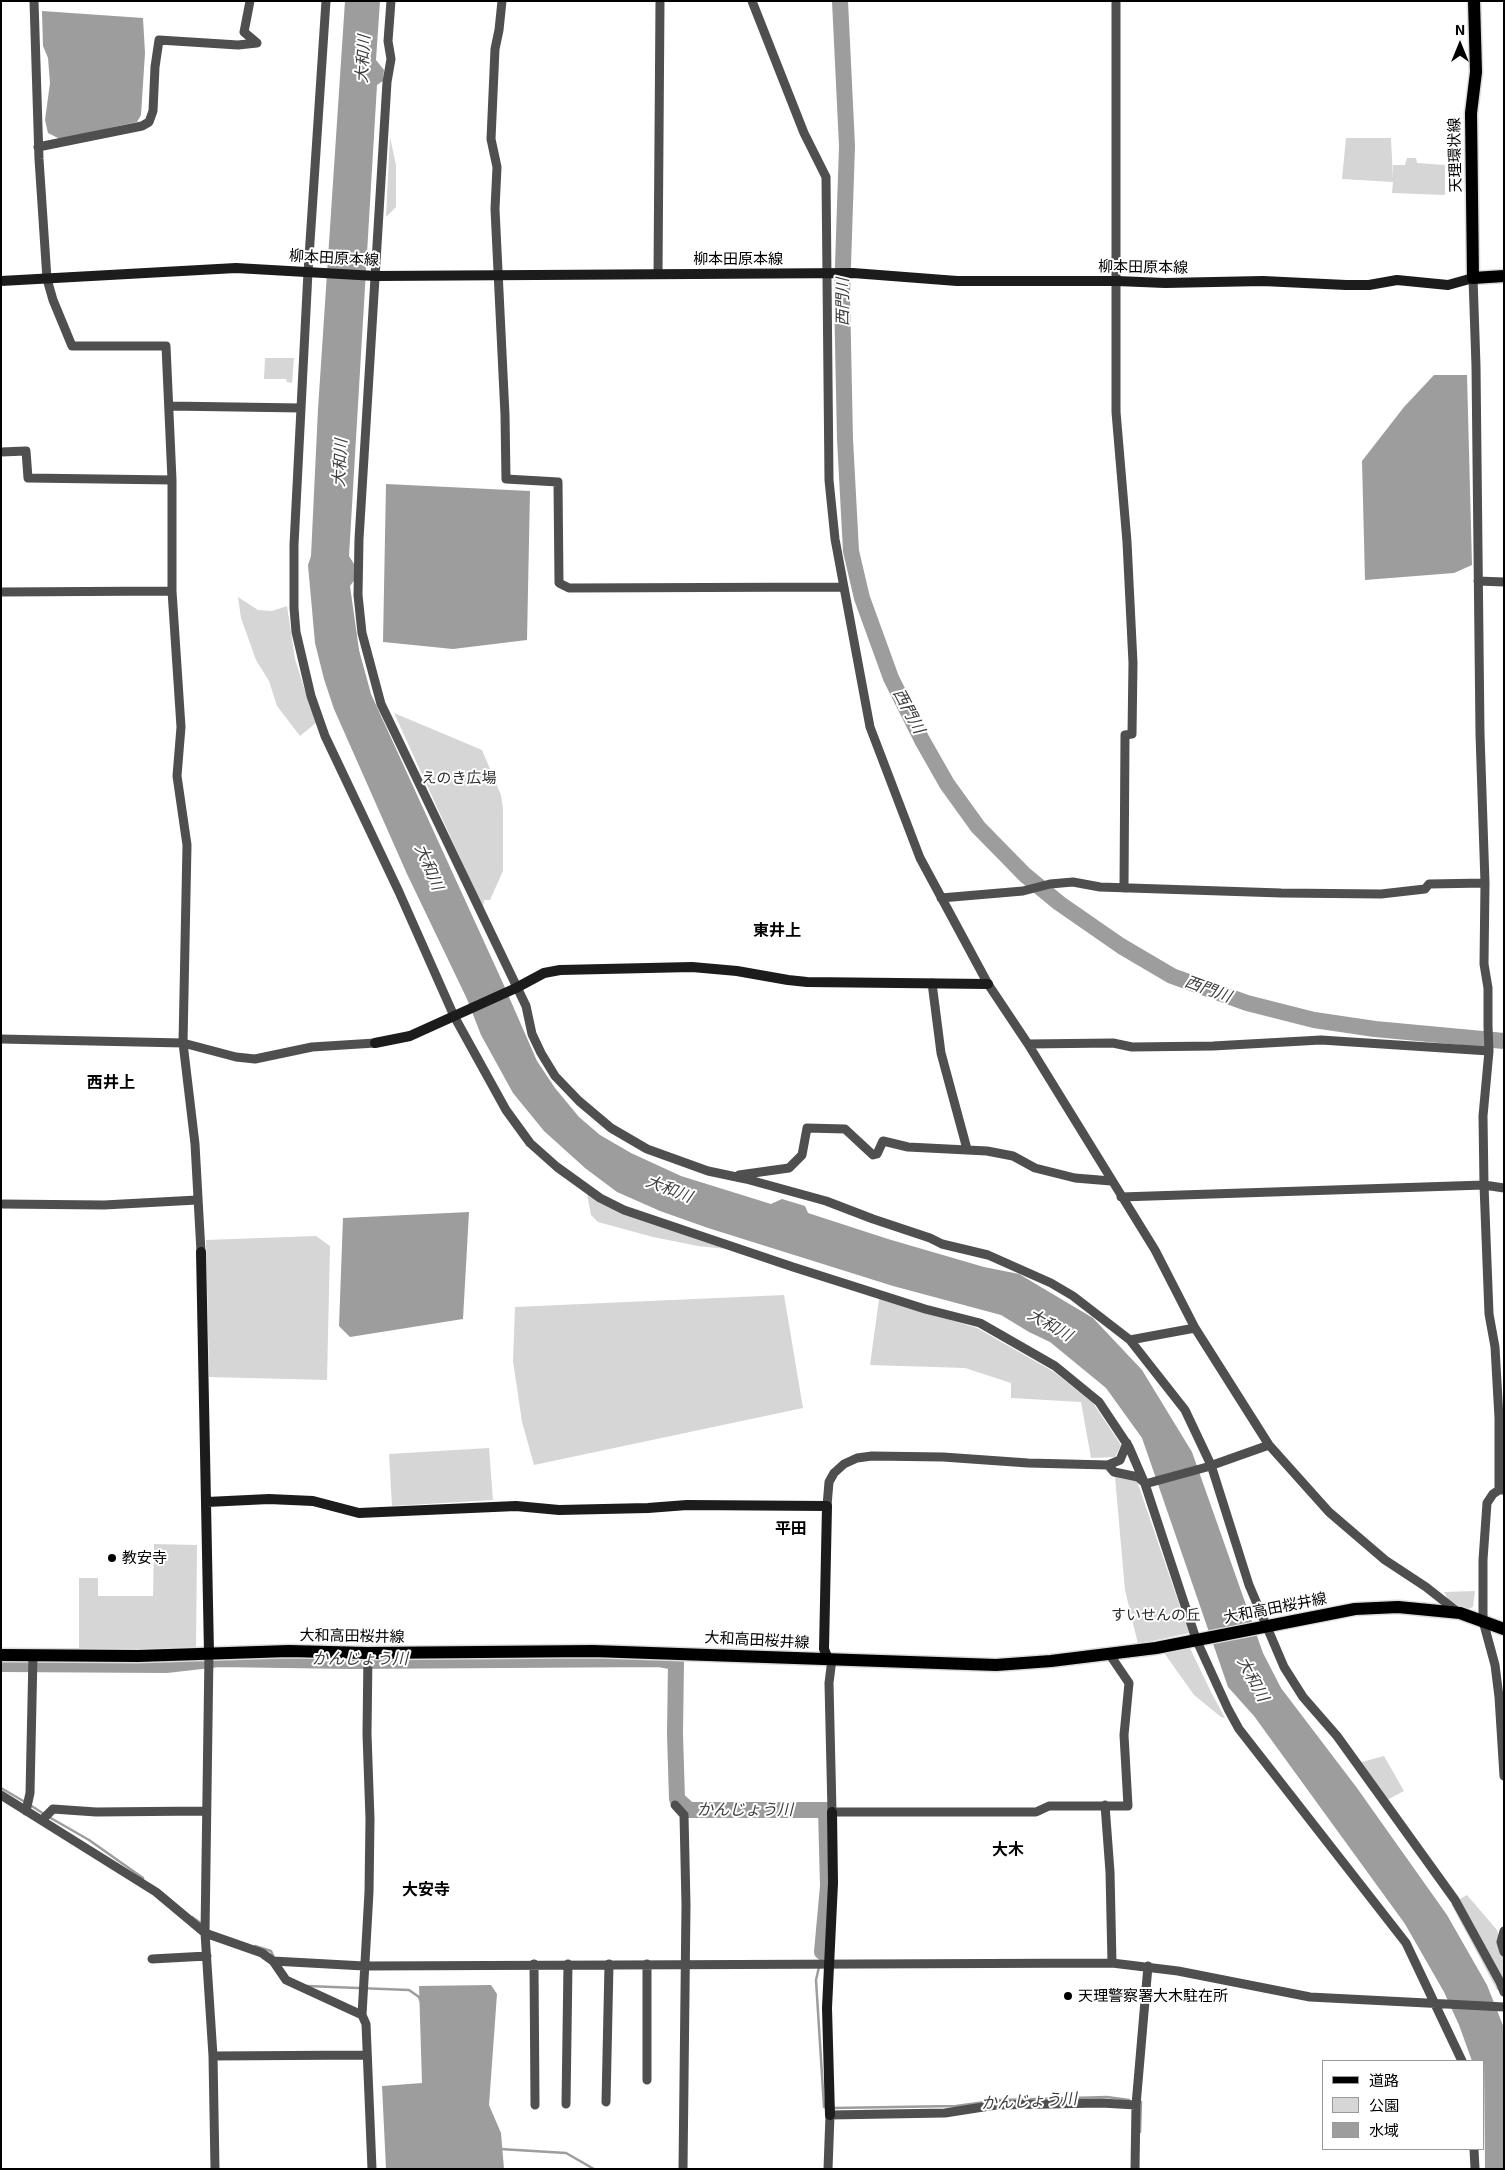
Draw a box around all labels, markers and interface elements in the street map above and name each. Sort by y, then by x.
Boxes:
north arrow [1435,20,1485,70]
text: N [1455,21,1465,38]
water label: 大和川 [352,35,374,83]
street label: 天理環状線 [1445,117,1465,193]
street label: 柳本田原本線 [289,247,379,269]
street label: 柳本田原本線 [693,250,783,268]
street label: 柳本田原本線 [1098,257,1188,277]
water label: 西門川 [833,278,853,326]
water label: 大和川 [329,439,351,487]
water label: 西門川 [889,685,929,737]
park label: えのき広場 [422,769,496,787]
water label: 大和川 [411,841,447,893]
district label: 東井上 [753,921,801,941]
water label: 西門川 [1182,972,1234,1006]
district label: 西井上 [87,1073,135,1093]
water label: 大和川 [643,1171,695,1207]
water label: 大和川 [1024,1305,1076,1345]
district label: 平田 [775,1519,807,1539]
place label: 教安寺 [122,1549,167,1567]
marker: 教安寺 [106,1552,118,1564]
street label: 大和高田桜井線 [1222,1589,1328,1627]
park label: すいせんの丘 [1111,1606,1201,1624]
street label: 大和高田桜井線 [299,1626,405,1646]
street label: 大和高田桜井線 [704,1628,810,1652]
water label: かんじょう川 [312,1649,408,1669]
water label: 大和川 [1233,1653,1273,1705]
water label: かんじょう川 [697,1800,793,1820]
district label: 大木 [992,1840,1024,1860]
district label: 大安寺 [402,1880,450,1900]
place label: 天理警察署大木駐在所 [1078,1987,1228,2005]
marker: 天理警察署大木駐在所 [1062,1990,1074,2002]
legend [1322,2060,1485,2150]
text: 道路 [1369,2071,1399,2089]
water label: かんじょう川 [981,2089,1077,2113]
text: 公園 [1369,2096,1399,2114]
text: 水域 [1369,2121,1399,2139]

